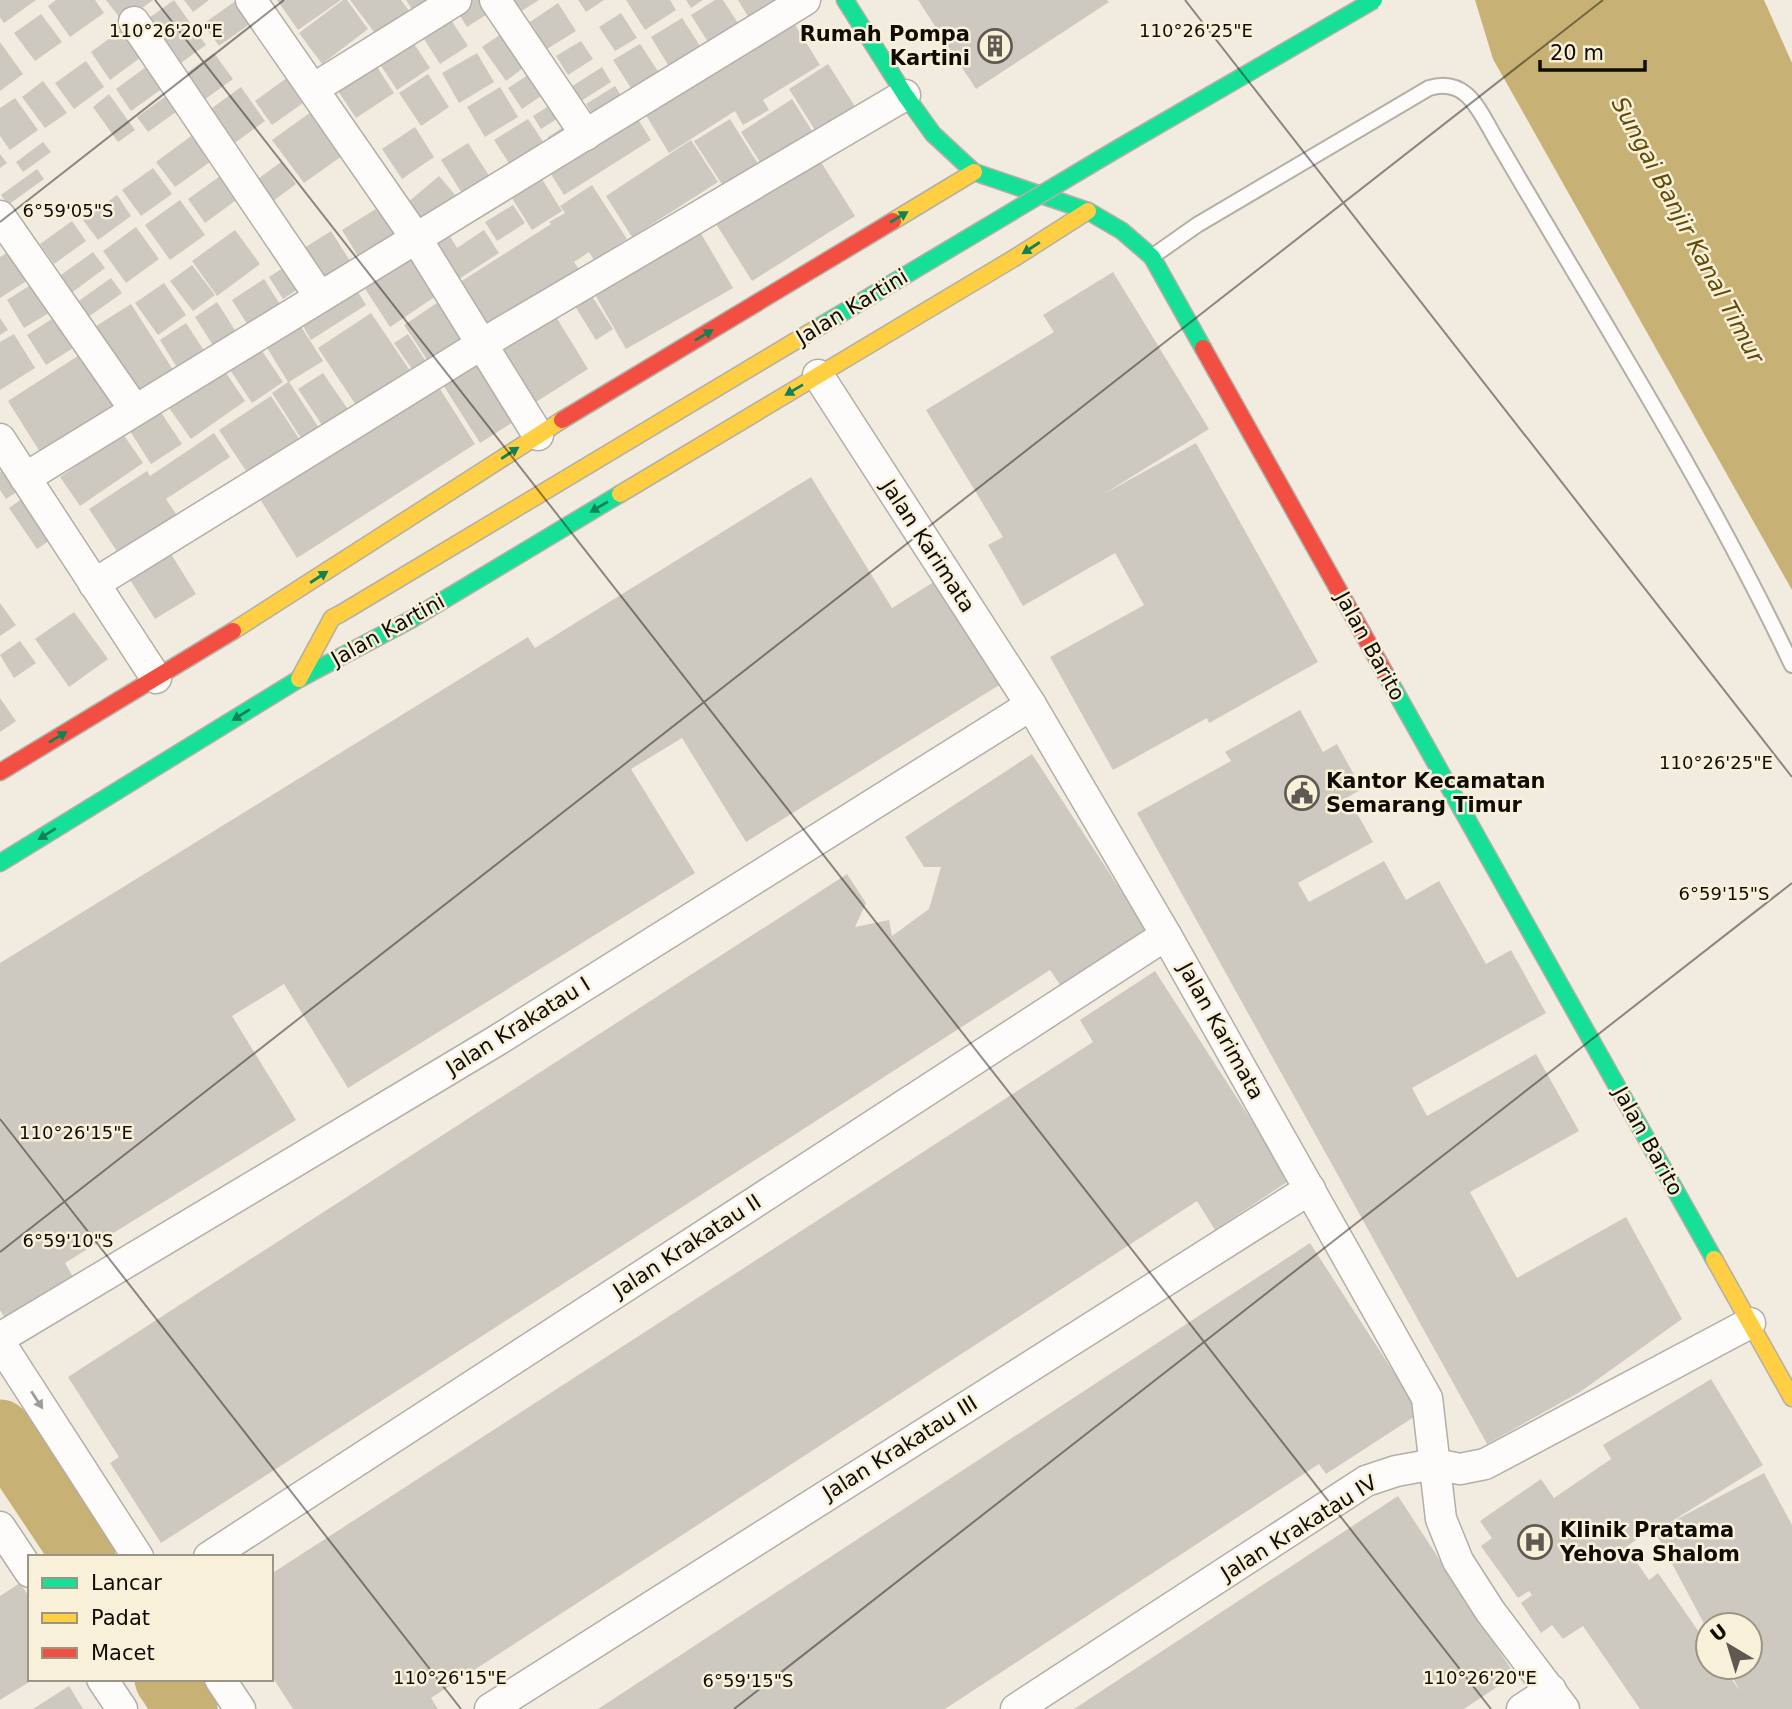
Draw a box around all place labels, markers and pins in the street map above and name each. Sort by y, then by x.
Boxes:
place label: Rumah Pompa Kartini [800,22,970,70]
building icon: Rumah Pompa Kartini [976,27,1014,65]
place label: Kantor Kecamatan Semarang Timur [1326,769,1546,817]
public building icon: Kantor Kecamatan Semarang Timur [1283,774,1321,812]
place label: Klinik Pratama Yehova Shalom [1559,1518,1740,1566]
hospital icon: Klinik Pratama Yehova Shalom [1516,1523,1554,1561]

